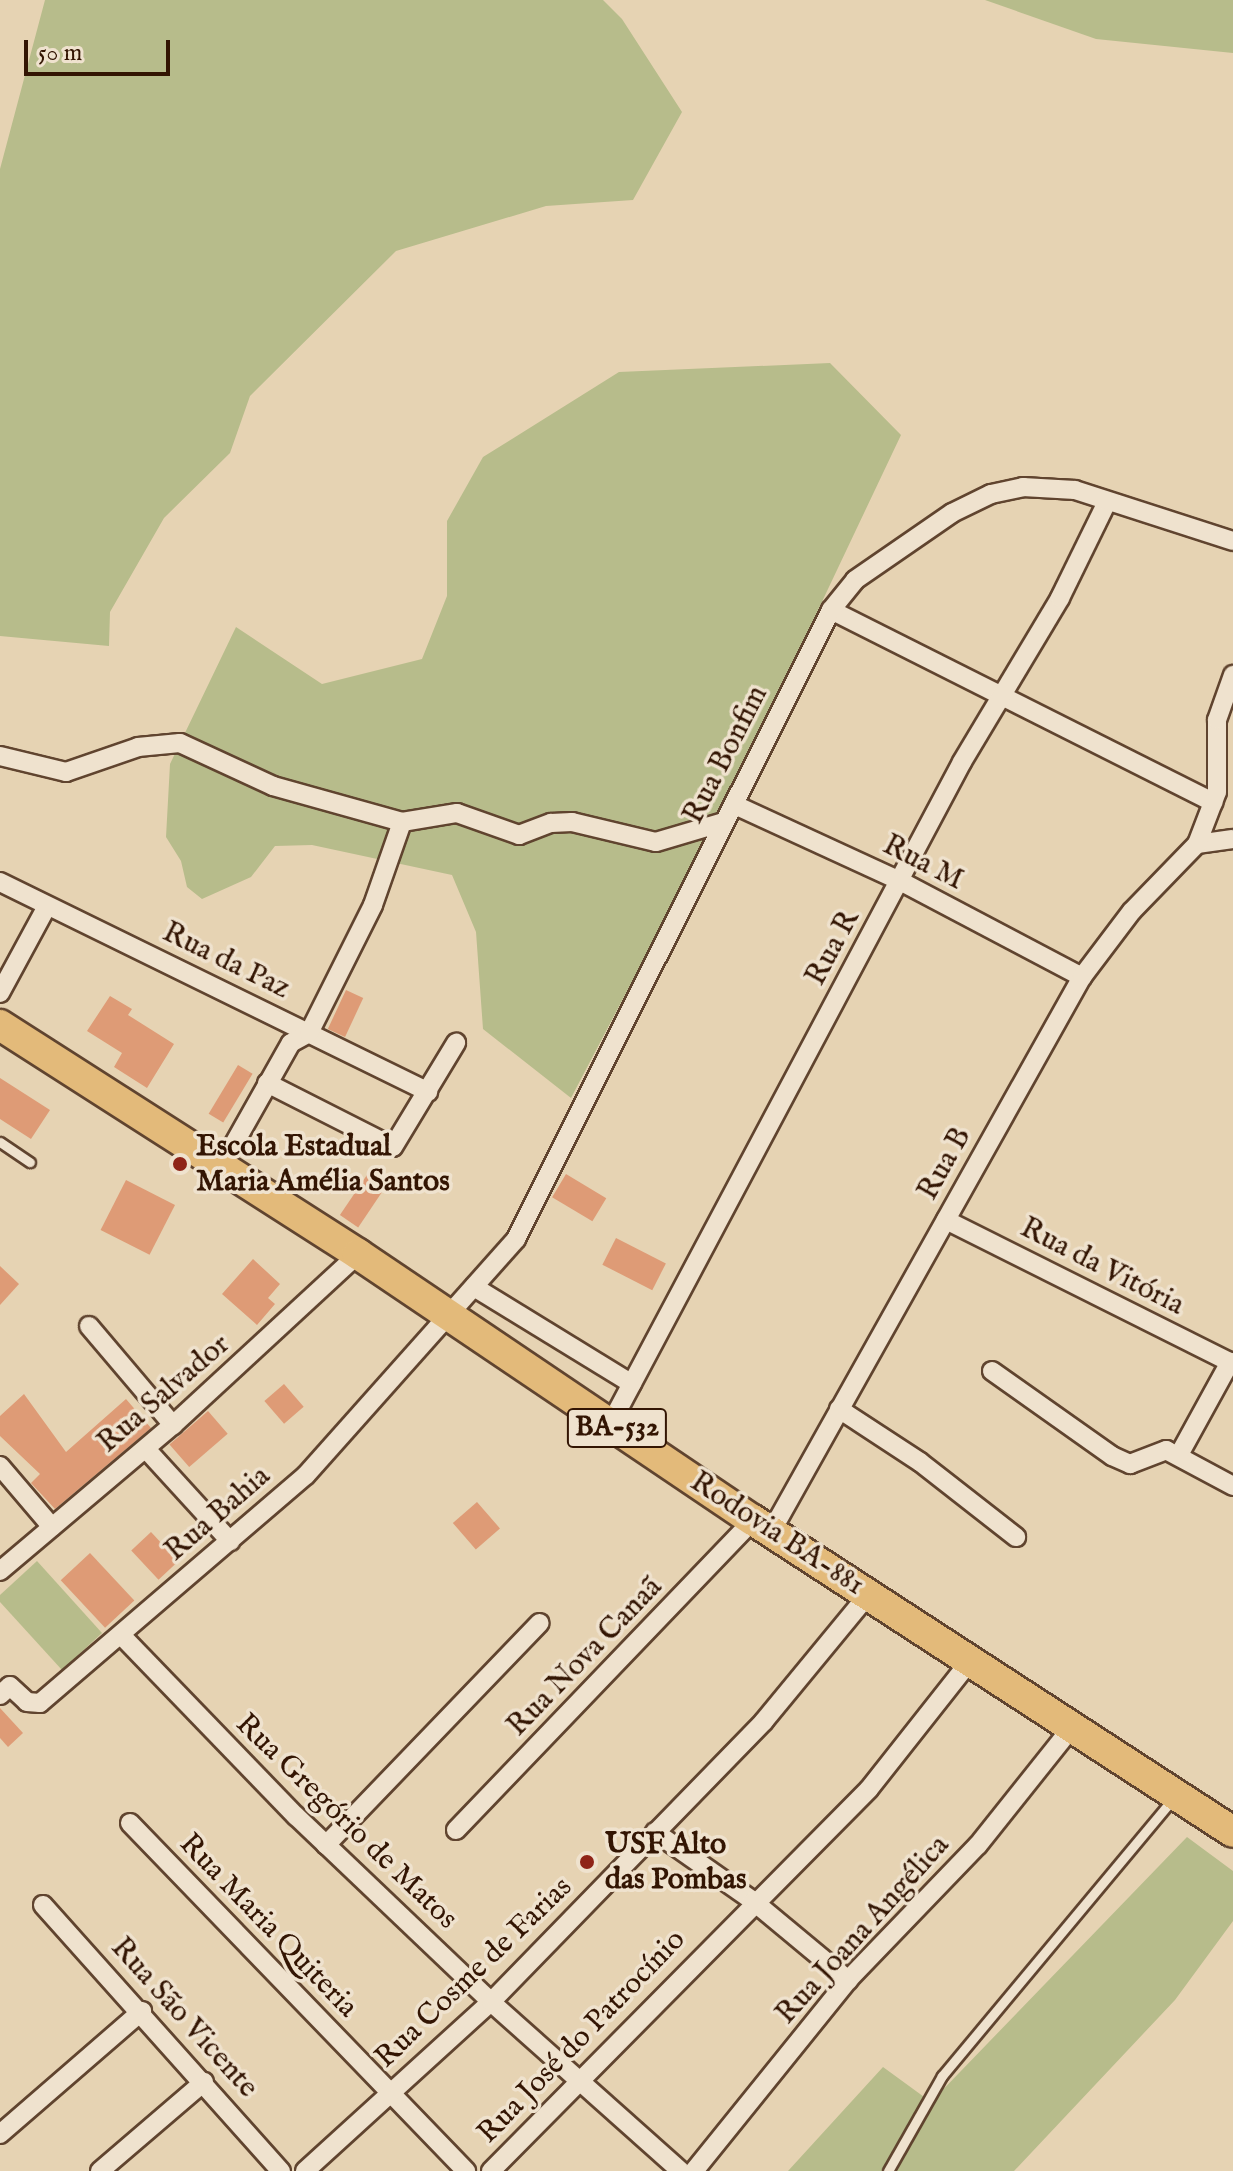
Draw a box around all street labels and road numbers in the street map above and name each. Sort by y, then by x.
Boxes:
street label: Rua Bonfim [676,680,776,830]
street label: Rua M [877,827,969,899]
street label: Rua R [798,904,868,992]
street label: Rua da Paz [156,915,296,1007]
street label: Rua B [910,1121,980,1207]
street label: Rua da Vitória [1014,1210,1190,1324]
street label: Rua Salvador [91,1327,237,1461]
road number: BA-532 [565,1404,669,1452]
street label: Rua Bahia [158,1459,278,1569]
street label: Rodovia BA-881 [683,1464,871,1604]
street label: Rua Nova Canaã [500,1570,670,1744]
street label: Rua Gregório de Matos [228,1707,464,1937]
street label: Rua Maria Quiteria [171,1827,365,2025]
street label: Rua Joana Angélica [769,1828,957,2032]
street label: Rua Cosme de Farias [368,1870,580,2076]
street label: Rua José do Patrocínio [471,1923,693,2151]
street label: Rua São Vicente [103,1931,265,2105]

